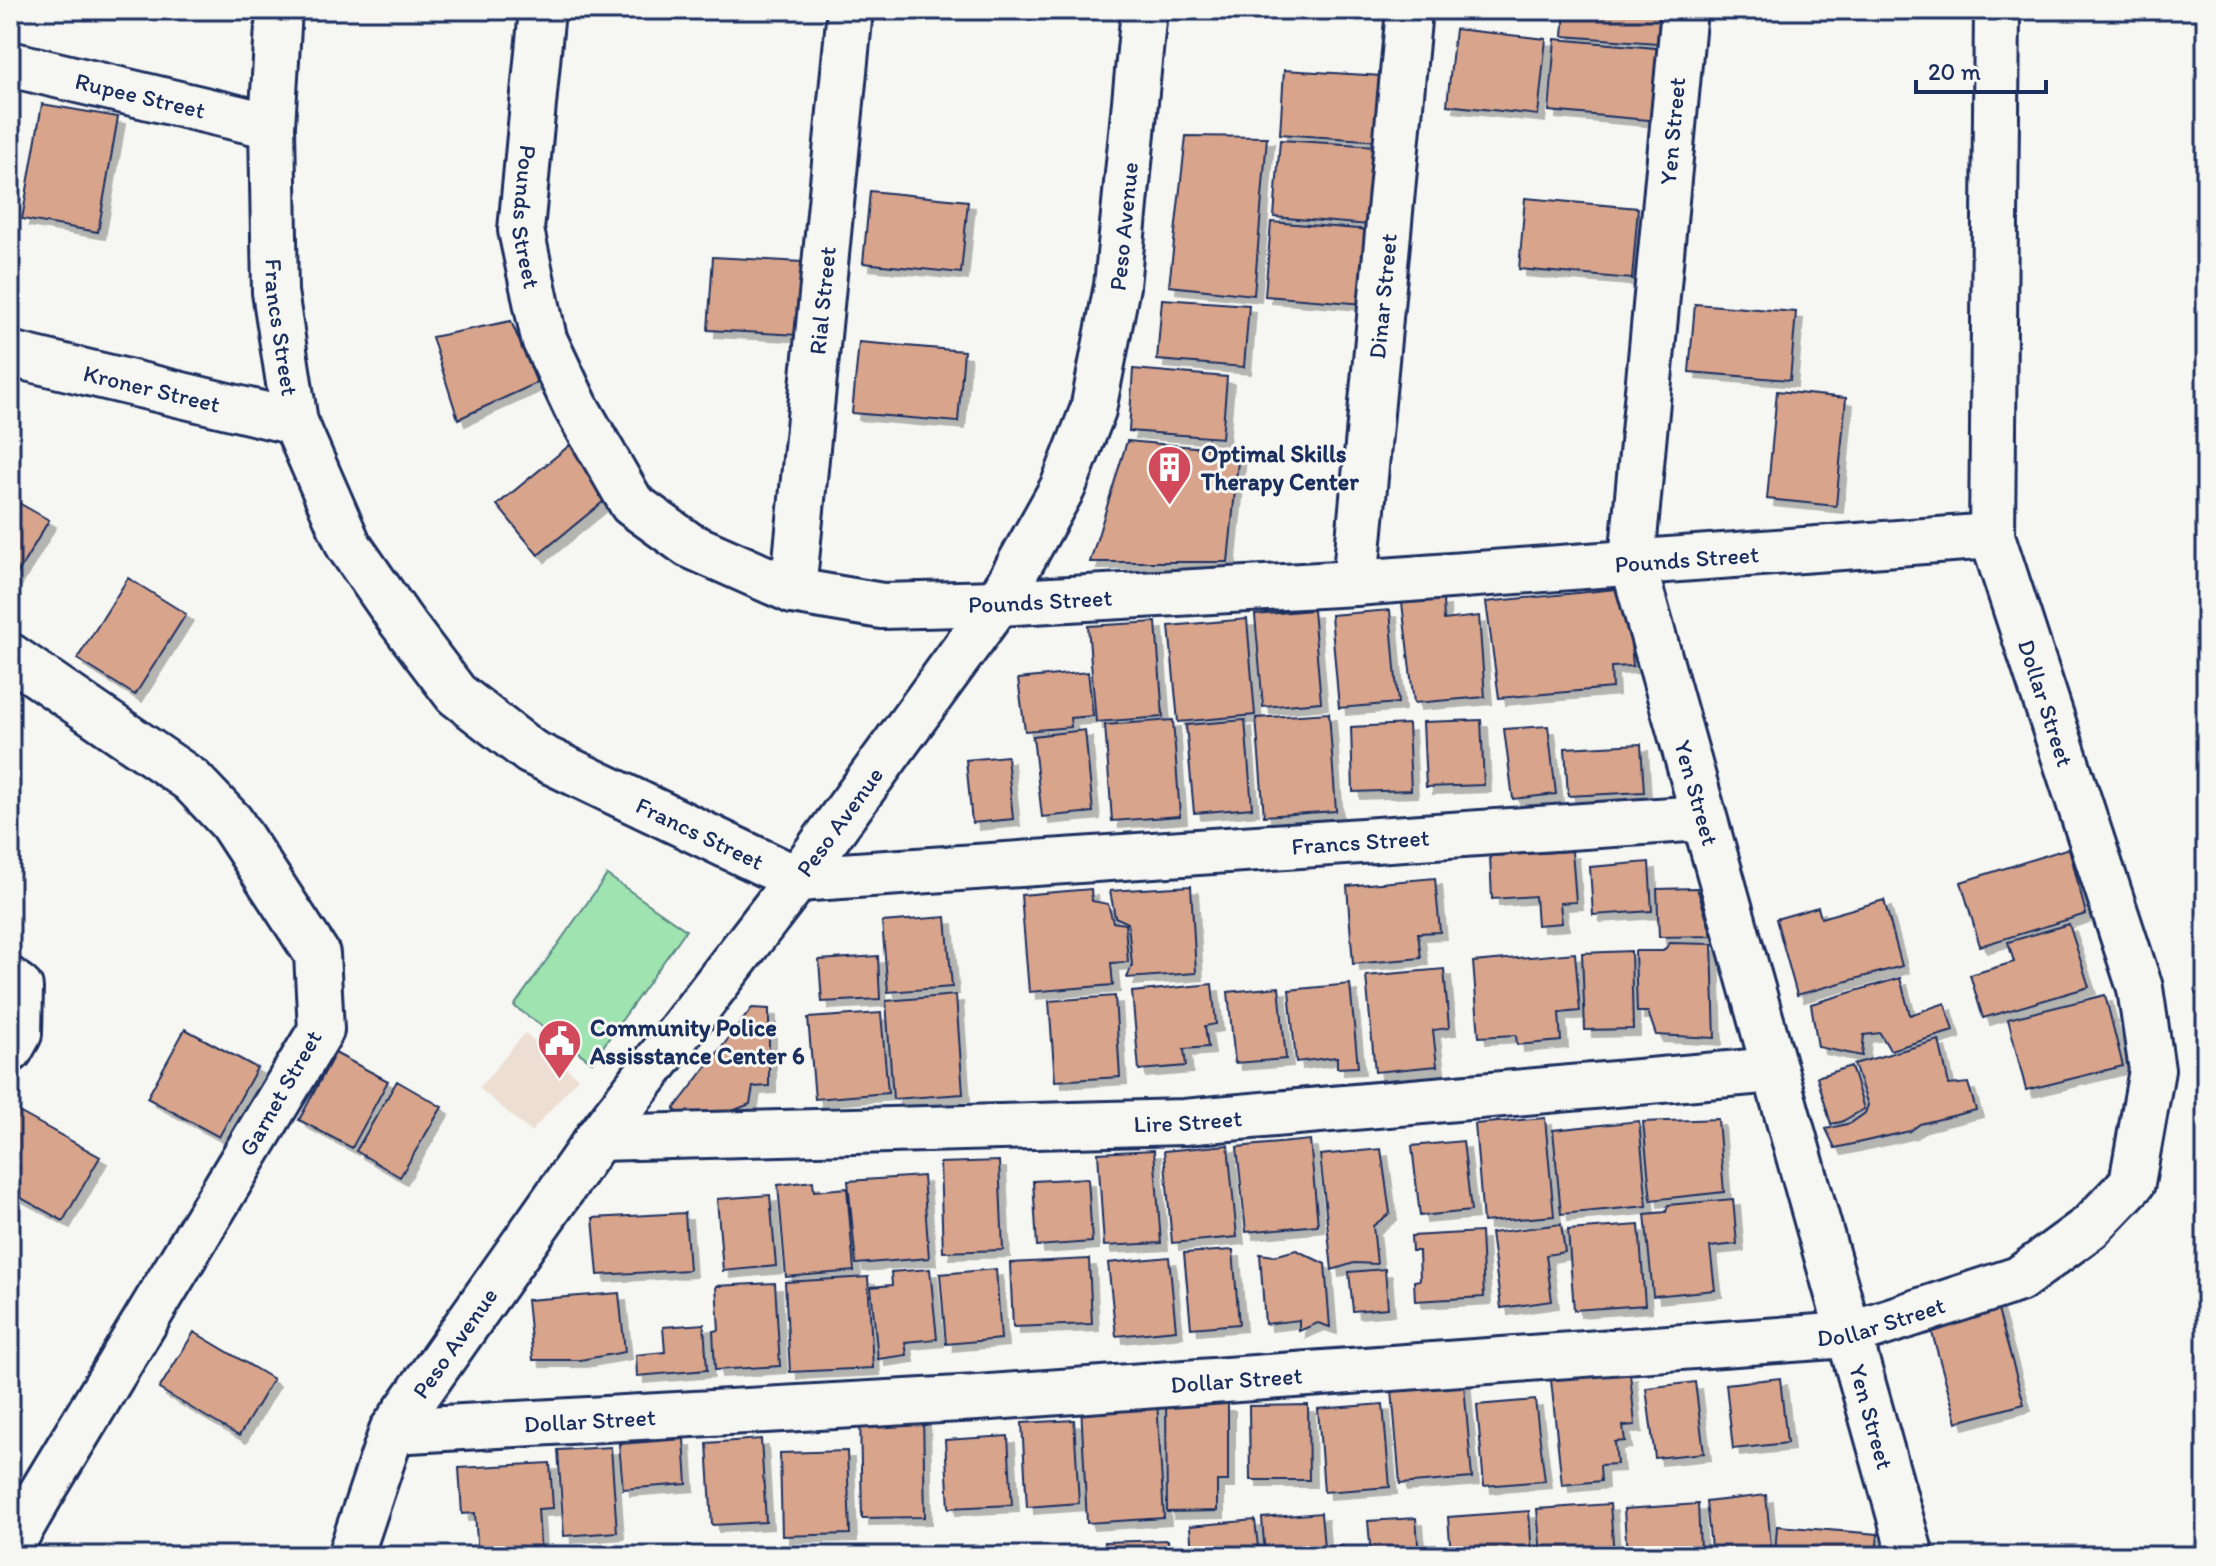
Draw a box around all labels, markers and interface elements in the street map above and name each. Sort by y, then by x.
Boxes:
scale bar [1916,44,2046,94]
text: 20 m [1928,57,1981,86]
street label: Rupee Street [72,65,208,124]
street label: Yen Street [1653,76,1691,186]
street label: Pounds Street [506,144,547,291]
street label: Peso Avenue [1102,161,1144,292]
street label: Dinar Street [1362,232,1402,360]
street label: Rial Street [802,245,841,356]
street label: Francs Street [260,258,305,398]
street label: Kroner Street [81,358,223,418]
place label: Optimal Skills Therapy Center [1200,439,1359,497]
building icon: Optimal Skills Therapy Center [1146,443,1194,506]
street label: Pounds Street [1614,539,1760,578]
street label: Pounds Street [968,582,1113,618]
street label: Dollar Street [2012,636,2080,770]
street label: Yen Street [1669,737,1726,849]
street label: Peso Avenue [789,761,889,882]
street label: Francs Street [632,790,769,876]
street label: Francs Street [1291,822,1430,860]
place label: Community Police Assisstance Center 6 [589,1013,805,1070]
public building icon: Community Police Assisstance Center 6 [535,1017,583,1080]
street label: Garnet Street [232,1025,328,1161]
street label: Lire Street [1133,1102,1243,1138]
street label: Peso Avenue [405,1281,503,1404]
street label: Dollar Street [1816,1290,1948,1352]
street label: Dollar Street [1169,1360,1303,1398]
street label: Yen Street [1843,1361,1900,1473]
street label: Dollar Street [523,1402,656,1438]

